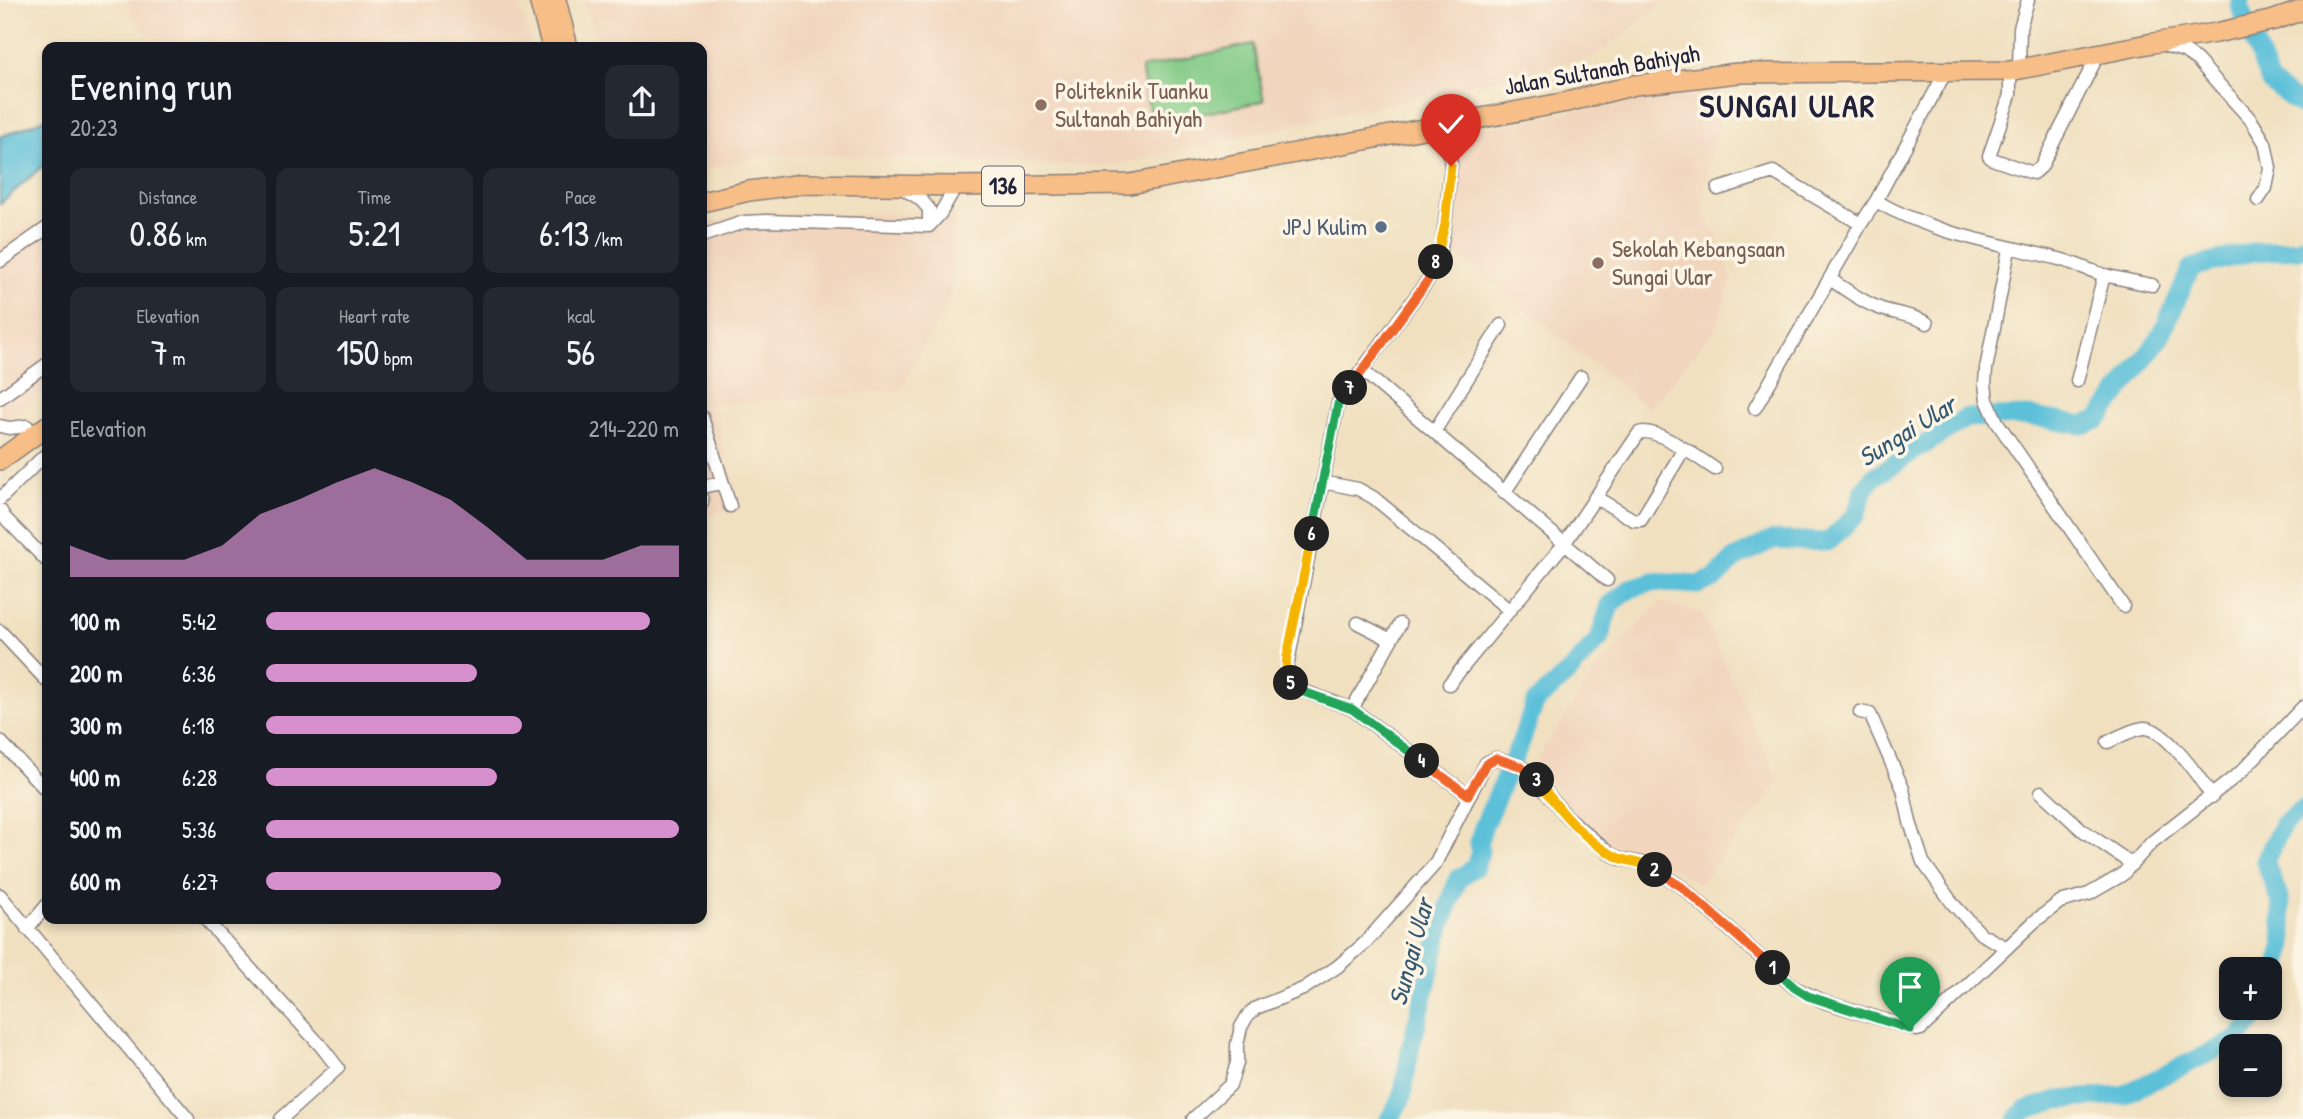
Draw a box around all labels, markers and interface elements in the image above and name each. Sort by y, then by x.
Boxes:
street label: Jalan Sultanah Bahiyah [1502,36,1702,102]
text: Evening run [70,60,233,112]
button: share [605,65,679,139]
place label: Politeknik Tuanku Sultanah Bahiyah [1055,74,1208,134]
district label: SUNGAI ULAR [1700,84,1876,127]
pin [1421,94,1481,166]
marker: Politeknik Tuanku Sultanah Bahiyah [1033,97,1049,113]
icon: check [1432,105,1470,143]
text: 20:23 [70,112,117,143]
road number: 136 [982,167,1024,206]
text: Distance [139,184,197,210]
text: Time [358,184,391,210]
text: Pace [565,184,597,210]
text: 0.86 [129,210,182,257]
text: 5:21 [348,210,401,257]
text: 6:13 [539,210,589,257]
place label: JPJ Kulim [1282,210,1367,242]
marker: JPJ Kulim [1373,219,1389,235]
text: km [182,226,207,252]
text: /km [589,226,623,252]
place label: Sekolah Kebangsaan Sungai Ular [1612,232,1785,292]
pin: 8 [1418,244,1454,280]
text: 8 [1431,248,1440,274]
marker: Sekolah Kebangsaan Sungai Ular [1590,255,1606,271]
text: Elevation [137,303,200,329]
text: Heart rate [339,303,410,329]
text: kcal [567,303,595,329]
text: 7 [151,329,168,376]
text: 150 [336,329,379,376]
text: 56 [566,329,595,376]
text: m [168,345,185,371]
text: bpm [379,345,413,371]
pin: 7 [1332,370,1368,406]
text: 7 [1345,374,1354,400]
water label: Sungai Ular [1851,385,1965,475]
text: Elevation [70,413,146,444]
text: 214–220 m [589,413,679,444]
pin: 6 [1294,516,1330,552]
text: 6 [1308,520,1315,546]
text: 100 m [70,606,120,637]
text: 5:42 [182,606,216,637]
text: 200 m [70,658,122,689]
text: 6:36 [182,658,216,689]
pin: 5 [1274,666,1308,700]
text: 5 [1286,669,1295,695]
text: 300 m [70,710,122,741]
text: 6:18 [182,710,215,741]
pin: 4 [1404,744,1440,778]
text: 4 [1418,747,1425,773]
text: 400 m [70,762,120,793]
text: 6:28 [182,762,217,793]
pin: 3 [1520,762,1554,798]
text: 3 [1532,766,1541,792]
text: 500 m [70,814,121,845]
text: 5:36 [182,814,217,845]
pin: 2 [1638,852,1672,888]
text: 2 [1650,856,1659,882]
text: 600 m [70,866,121,897]
text: 6:27 [182,866,219,897]
water label: Sungai Ular [1379,892,1443,1009]
pin: 1 [1756,950,1790,986]
text: 1 [1769,954,1776,980]
pin [1880,957,1940,1029]
map controls [2219,957,2282,1097]
button: + [2219,957,2282,1020]
icon: arrive [1891,968,1929,1006]
button: − [2219,1034,2282,1097]

